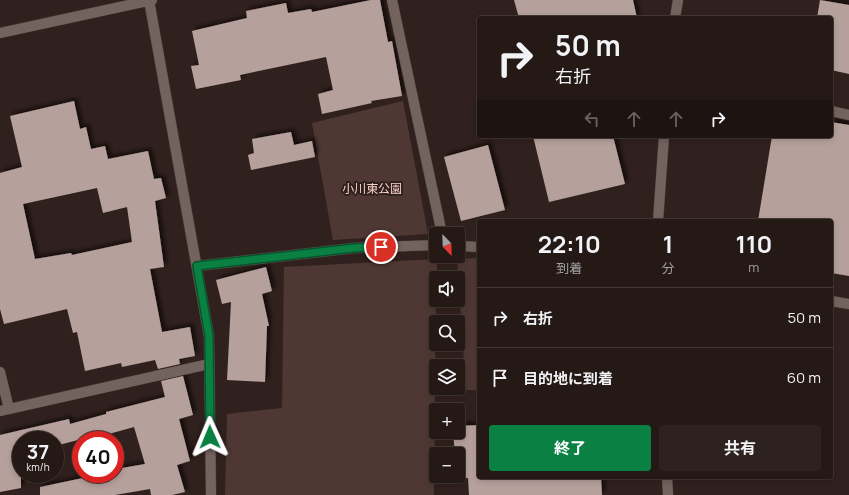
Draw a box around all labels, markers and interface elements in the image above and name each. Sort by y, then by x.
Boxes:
text: 50 m [555,26,621,64]
icon: right [489,32,541,84]
text: 右折 [555,64,591,88]
icon: left [581,108,603,130]
icon: ahead [623,108,645,130]
icon: ahead [665,108,687,130]
icon: right [707,108,729,130]
park label: 小川東公園 [342,180,402,197]
north arrow [429,227,465,263]
map controls [429,227,465,483]
text: 22:10 [538,227,601,260]
text: 1 [663,227,673,260]
text: 110 [735,227,772,260]
pin [364,230,398,264]
icon: arrive [370,236,392,258]
text: m [748,258,759,276]
text: 到着 [556,259,582,277]
text: 分 [662,259,675,277]
button: sound [429,271,465,307]
icon: right [489,307,511,329]
text: 50 m [787,307,821,328]
text: 右折 [523,308,553,329]
button: search [429,315,465,351]
button: layers [429,359,465,395]
icon: arrive [489,367,511,389]
text: 60 m [787,367,821,388]
text: 目的地に到着 [523,368,613,389]
button: + [429,403,465,439]
position arrow [189,416,231,458]
button: 終了 [489,425,651,471]
button: 共有 [659,425,821,471]
speed limit sign: 40 [72,431,124,483]
text: 37 [27,438,49,465]
button: − [429,447,465,483]
text: km/h [26,460,50,474]

